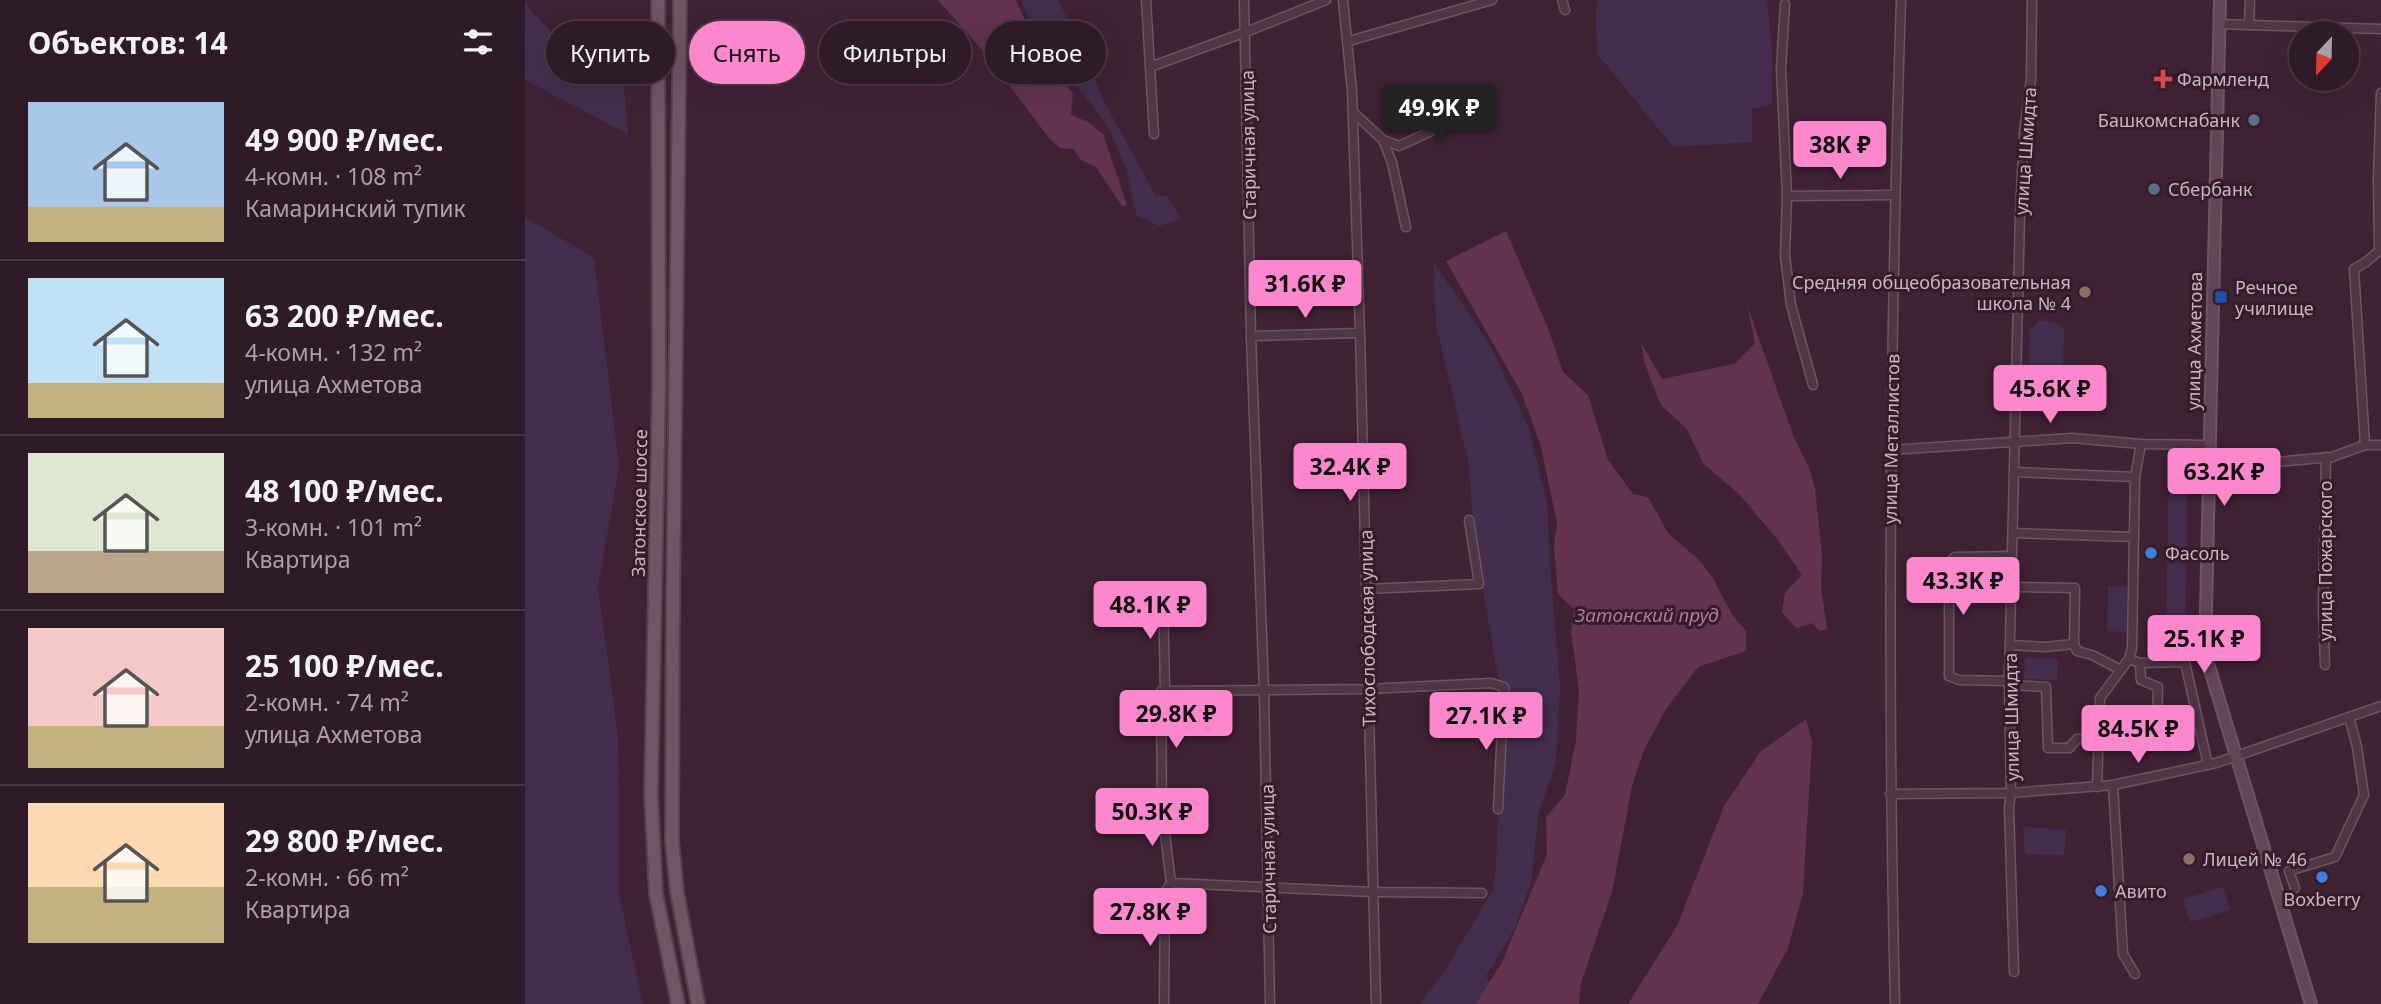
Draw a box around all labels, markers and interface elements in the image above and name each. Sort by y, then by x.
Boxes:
chip: Купить [546,21,675,84]
chip: Снять [689,21,805,84]
chip: Фильтры [819,21,971,84]
chip: Новое [985,21,1106,84]
north arrow [2289,21,2359,91]
map controls [2289,21,2359,91]
text: Объектов: 14 [28,22,228,63]
icon: filters [459,23,497,61]
place label: Фармленд [2177,67,2269,91]
street label: Старичная улица [1235,70,1261,220]
marker: Фармленд [2155,71,2171,87]
pin: 49.9K ₽ [1374,85,1504,144]
street label: улица Шмидта [2009,86,2041,216]
text: 49.9K ₽ [1399,91,1479,123]
place label: Башкомснабанк [2098,108,2240,132]
marker: Башкомснабанк [2246,112,2262,128]
text: 49 900 ₽/мес. [245,119,444,160]
pin: 38K ₽ [1791,122,1889,181]
text: 38K ₽ [1809,128,1871,160]
icon: home [84,130,168,214]
text: 4-комн. · 108 m² [245,160,422,192]
place label: Сбербанк [2168,177,2253,201]
marker: Сбербанк [2146,181,2162,197]
text: Камаринский тупик [245,192,466,224]
pin: 31.6K ₽ [1240,260,1370,320]
text: 31.6K ₽ [1265,267,1345,299]
place label: Средняя общеобразовательная школа № 4 [1792,270,2071,315]
street label: улица Ахметова [2181,271,2207,411]
place label: Речное училище [2235,275,2314,320]
marker: Средняя общеобразовательная школа № 4 [2077,284,2093,300]
marker: Речное училище [2213,289,2229,305]
text: 63 200 ₽/мес. [245,295,444,336]
icon: home [84,306,168,390]
text: 4-комн. · 132 m² [245,336,422,368]
street label: улица Металлистов [1878,354,1904,524]
pin: 45.6K ₽ [1985,366,2115,425]
text: улица Ахметова [245,368,423,400]
text: 45.6K ₽ [2010,372,2090,404]
street label: Затонское шоссе [626,429,652,577]
pin: 32.4K ₽ [1285,444,1415,503]
pin: 63.2K ₽ [2159,448,2289,508]
text: 32.4K ₽ [1310,450,1390,482]
text: 63.2K ₽ [2184,455,2264,487]
text: 48 100 ₽/мес. [245,470,444,511]
icon: home [84,481,168,565]
street label: улица Пожарского [2313,481,2337,641]
text: 3-комн. · 101 m² [245,511,422,543]
street label: Тихослободская улица [1353,529,1381,727]
place label: Фасоль [2165,541,2229,565]
text: Квартира [245,543,351,575]
marker: Фасоль [2143,545,2159,561]
pin: 43.3K ₽ [1898,558,2028,617]
text: 43.3K ₽ [1923,564,2003,596]
pin: 48.1K ₽ [1085,582,1215,641]
text: 48.1K ₽ [1110,588,1190,620]
water label: Затонский пруд [1574,602,1719,628]
pin: 25.1K ₽ [2139,616,2269,675]
text: 25.1K ₽ [2164,622,2244,654]
text: 25 100 ₽/мес. [245,645,444,686]
street label: улица Шмидта [1998,653,2024,781]
icon: home [84,656,168,740]
text: 2-комн. · 74 m² [245,686,409,718]
pin: 29.8K ₽ [1111,690,1241,750]
pin: 27.1K ₽ [1421,692,1551,752]
text: 29.8K ₽ [1136,697,1216,729]
text: 27.1K ₽ [1446,699,1526,731]
pin: 84.5K ₽ [2073,706,2203,765]
text: 84.5K ₽ [2098,712,2178,744]
text: улица Ахметова [245,718,423,750]
street label: Старичная улица [1255,784,1281,934]
pin: 50.3K ₽ [1087,788,1217,848]
text: 50.3K ₽ [1112,795,1192,827]
text: 29 800 ₽/мес. [245,820,444,861]
icon: home [84,831,168,915]
place label: Лицей № 46 [2203,847,2307,871]
marker: Лицей № 46 [2181,851,2197,867]
text: 2-комн. · 66 m² [245,861,409,893]
marker: Boxberry [2314,869,2330,885]
place label: Авито [2115,879,2167,903]
marker: Авито [2093,883,2109,899]
place label: Boxberry [2283,887,2361,911]
pin: 27.8K ₽ [1085,888,1215,948]
text: Квартира [245,893,351,925]
text: 27.8K ₽ [1110,895,1190,927]

